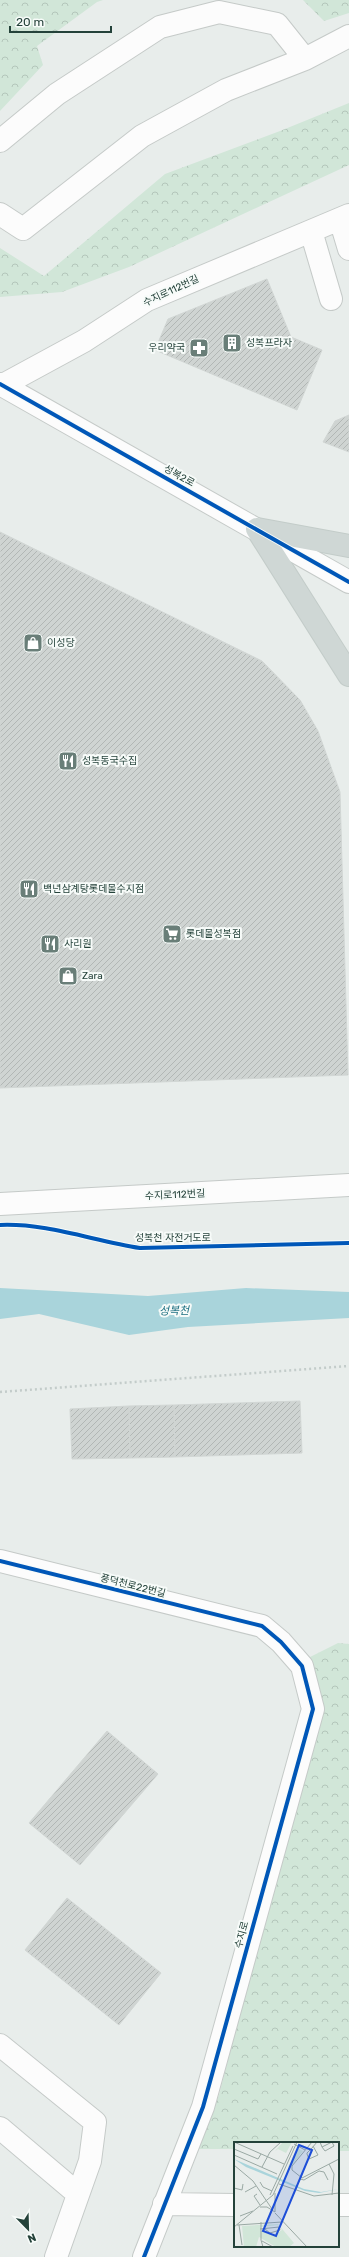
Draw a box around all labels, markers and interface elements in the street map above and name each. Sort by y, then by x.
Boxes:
scale bar [10,8,111,34]
text: 20 m [16,15,44,29]
street label: 수지로112번길 [141,273,201,309]
building icon: 성복프라자 [221,332,243,354]
pharmacy icon: 우리약국 [188,337,210,359]
place label: 성복프라자 [246,337,293,349]
place label: 우리약국 [148,342,185,354]
street label: 성복2로 [161,463,197,489]
shop icon: 이성당 [22,632,44,654]
place label: 이성당 [47,637,75,649]
restaurant icon: 성복동국수집 [57,750,79,772]
place label: 성복동국수집 [82,755,137,767]
restaurant icon: 백년삼계탕롯데몰수지점 [18,878,40,900]
place label: 백년삼계탕롯데몰수지점 [43,883,144,895]
supermarket icon: 롯데몰성복점 [161,923,183,945]
place label: 롯데몰성복점 [186,928,241,940]
restaurant icon: 사리원 [39,933,61,955]
place label: 사리원 [64,938,92,950]
shop icon: Zara [57,965,79,987]
place label: Zara [82,970,103,982]
street label: 수지로112번길 [145,1187,205,1203]
street label: 성복천 자전거도로 [135,1232,211,1244]
water label: 성복천 [159,1304,191,1318]
street label: 풍덕천로22번길 [99,1572,167,1600]
street label: 수지로 [233,1920,251,1950]
inset map [234,2142,339,2247]
north arrow [8,2209,48,2249]
text: N [25,2230,38,2245]

